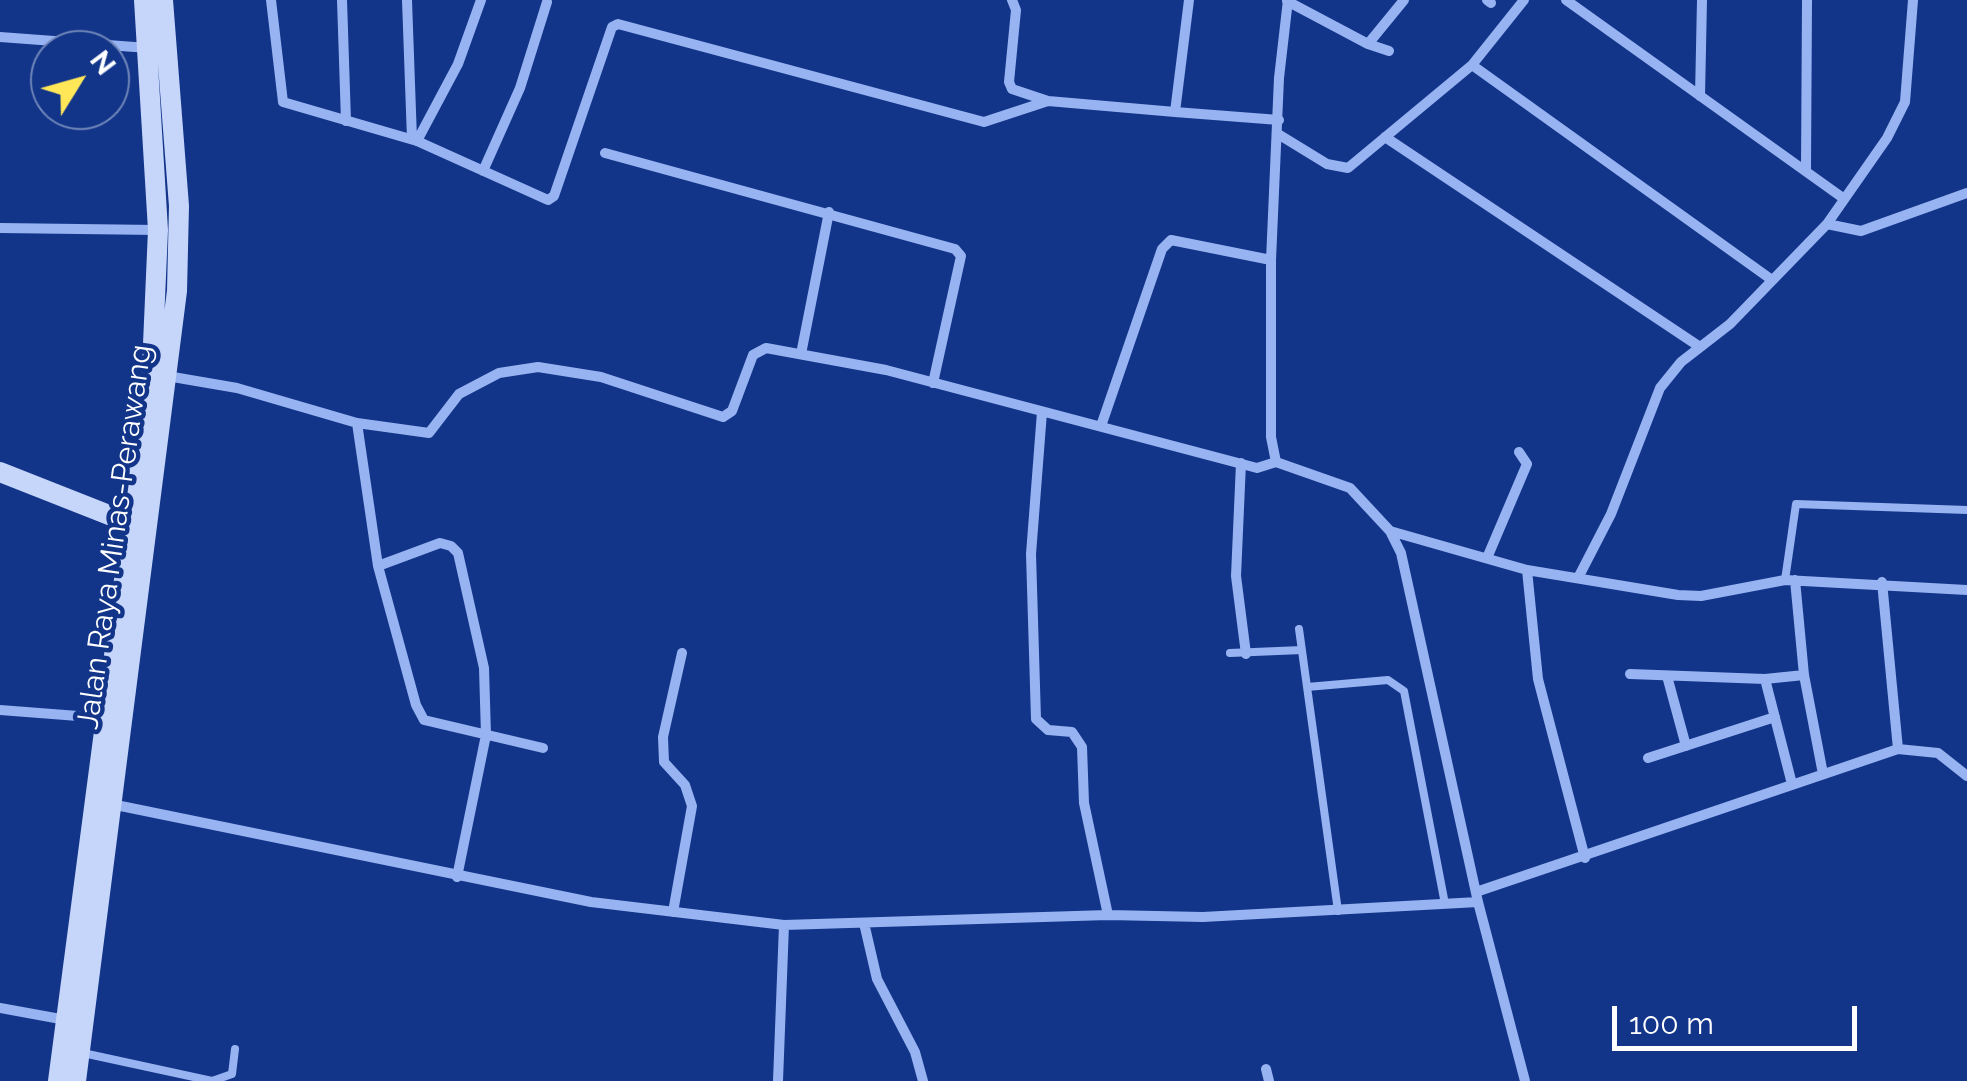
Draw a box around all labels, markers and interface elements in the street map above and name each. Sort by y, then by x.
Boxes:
north arrow [30,30,130,130]
text: N [83,44,122,81]
street label: Jalan Raya Minas-Perawang [70,342,160,732]
scale bar [1617,986,1862,1048]
text: 100 m [1629,1006,1714,1041]

